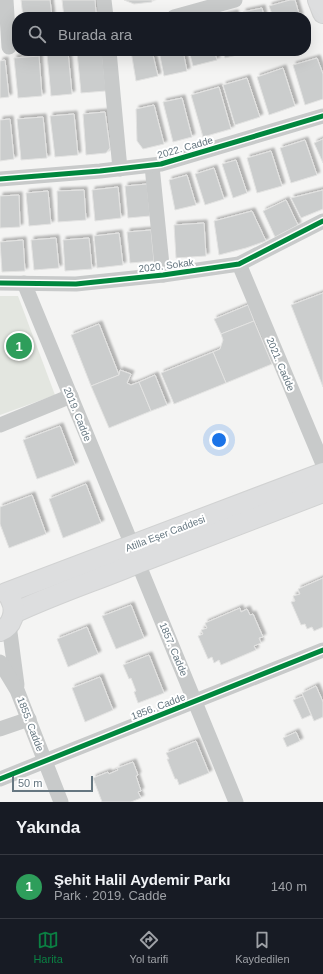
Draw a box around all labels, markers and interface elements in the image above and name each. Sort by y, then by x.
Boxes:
search box [12,12,311,56]
icon: search [26,23,48,45]
text: Burada ara [58,26,132,43]
street label: 2022. Cadde [156,134,215,161]
street label: 2020. Sokak [138,257,195,274]
pin: 1 [6,331,32,361]
street label: 2021. Cadde [264,336,297,393]
street label: 2019. Cadde [62,386,94,443]
your location [209,430,229,450]
street label: Atilla Eşer Caddesi [124,513,207,554]
street label: 1857. Cadde [157,621,190,678]
street label: 1856. Cadde [129,691,187,722]
street label: 1855. Cadde [15,695,46,753]
scale bar [12,774,93,793]
text: 50 m [18,777,42,789]
text: Yakında [16,818,80,837]
text: Şehit Halil Aydemir Parkı [54,871,230,888]
text: 1 [25,879,33,894]
text: 140 m [271,879,307,894]
text: Park · 2019. Cadde [54,888,167,903]
tab: Harita [33,929,63,965]
tab: Yol tarifi [130,929,168,965]
tab: Kaydedilen [235,929,290,965]

